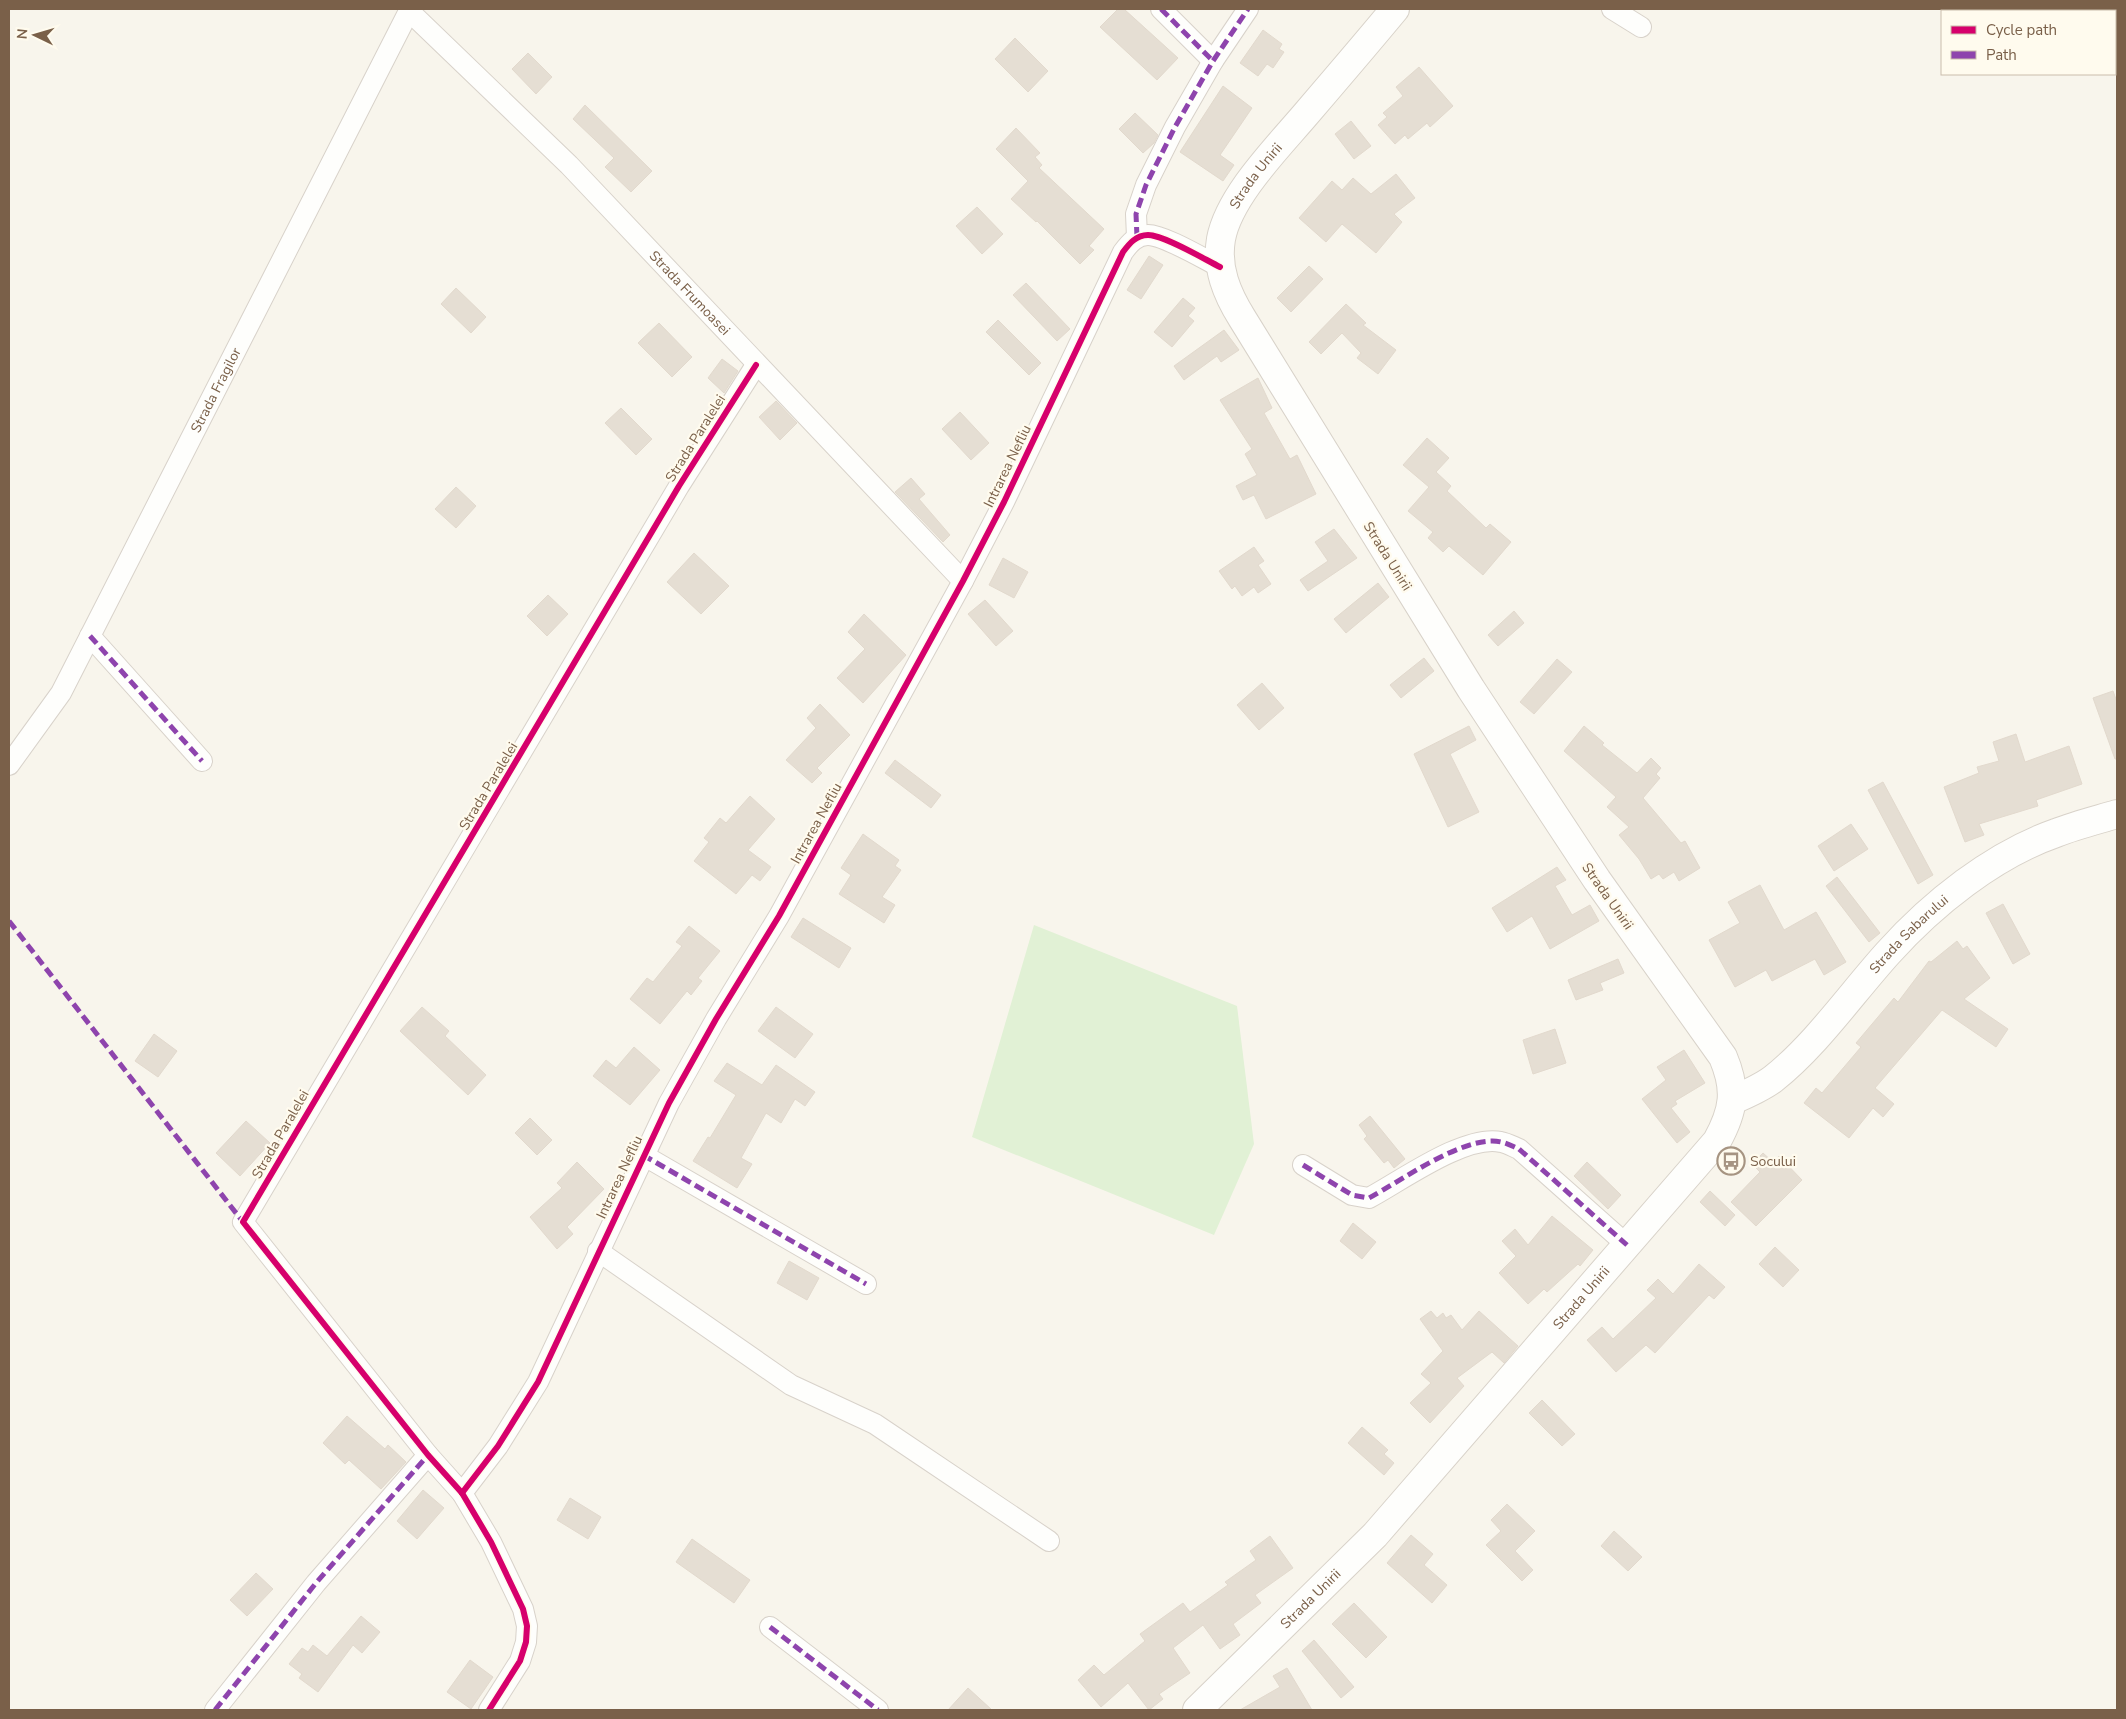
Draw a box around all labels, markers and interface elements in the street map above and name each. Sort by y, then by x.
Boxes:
north arrow [10,10,60,60]
legend [1941,10,2116,75]
text: Cycle path [1986,20,2057,40]
text: N [13,28,32,40]
text: Path [1986,45,2017,65]
street label: Strada Unirii [1225,139,1287,212]
street label: Strada Frumoasei [645,247,734,340]
street label: Strada Fragilor [186,344,246,436]
street label: Strada Paralelei [661,391,730,486]
street label: Intrarea Nefliu [979,422,1036,511]
street label: Strada Unirii [1359,518,1416,594]
street label: Strada Paralelei [455,739,522,834]
street label: Intrarea Nefliu [786,779,847,867]
street label: Strada Unirii [1577,859,1638,934]
street label: Strada Sabarului [1865,891,1952,978]
street label: Strada Paralelei [247,1086,314,1182]
street label: Intrarea Nefliu [592,1132,647,1222]
bus stop icon: Socului [1716,1146,1746,1176]
place label: Socului [1750,1152,1796,1171]
street label: Strada Unirii [1549,1262,1614,1334]
street label: Strada Unirii [1276,1565,1345,1633]

